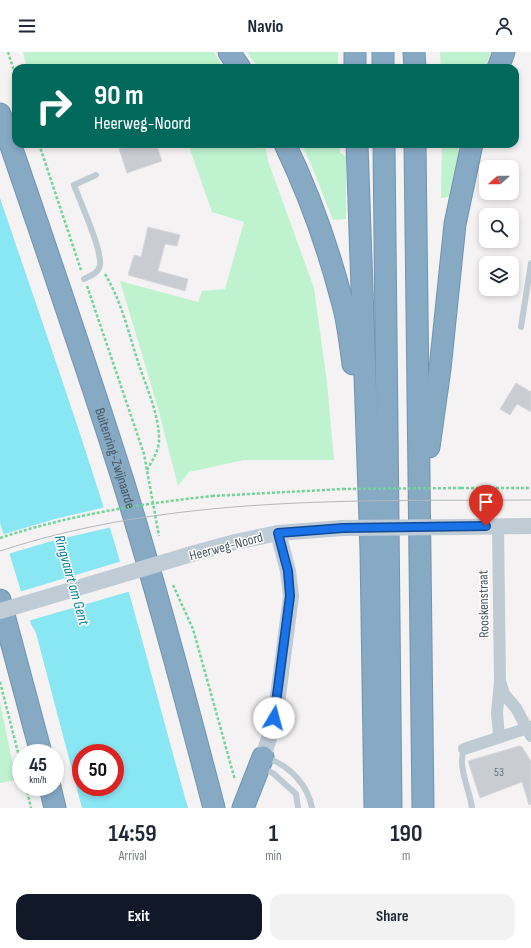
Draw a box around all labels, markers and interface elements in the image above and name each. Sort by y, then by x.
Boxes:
icon: menu [16,15,38,37]
icon: person [493,15,515,37]
text: Navio [248,16,283,37]
text: 90 m [94,79,144,112]
icon: right [28,80,80,132]
text: Heerweg-Noord [94,113,191,134]
north arrow [479,160,519,200]
map controls [479,160,519,296]
button: search [479,208,519,248]
button: layers [479,256,519,296]
street label: Buitenring-Zwijnaarde [91,406,139,511]
pin [469,485,503,526]
icon: arrive [475,491,497,513]
street label: Heerweg-Noord [187,528,265,564]
water label: Ringvaart om Gent [50,533,94,628]
street label: Rooskenstraat [474,570,493,638]
position arrow [253,697,295,739]
speed limit sign: 50 [72,744,124,796]
text: 45 [29,753,47,777]
house number: 53 [494,765,504,780]
text: km/h [29,774,47,786]
text: 14:59 [109,819,157,848]
text: 1 [269,819,278,848]
text: 190 [390,819,422,848]
text: Arrival [119,848,147,864]
text: min [265,848,282,864]
text: m [402,848,410,864]
button: Exit [16,894,262,940]
button: Share [270,894,515,940]

